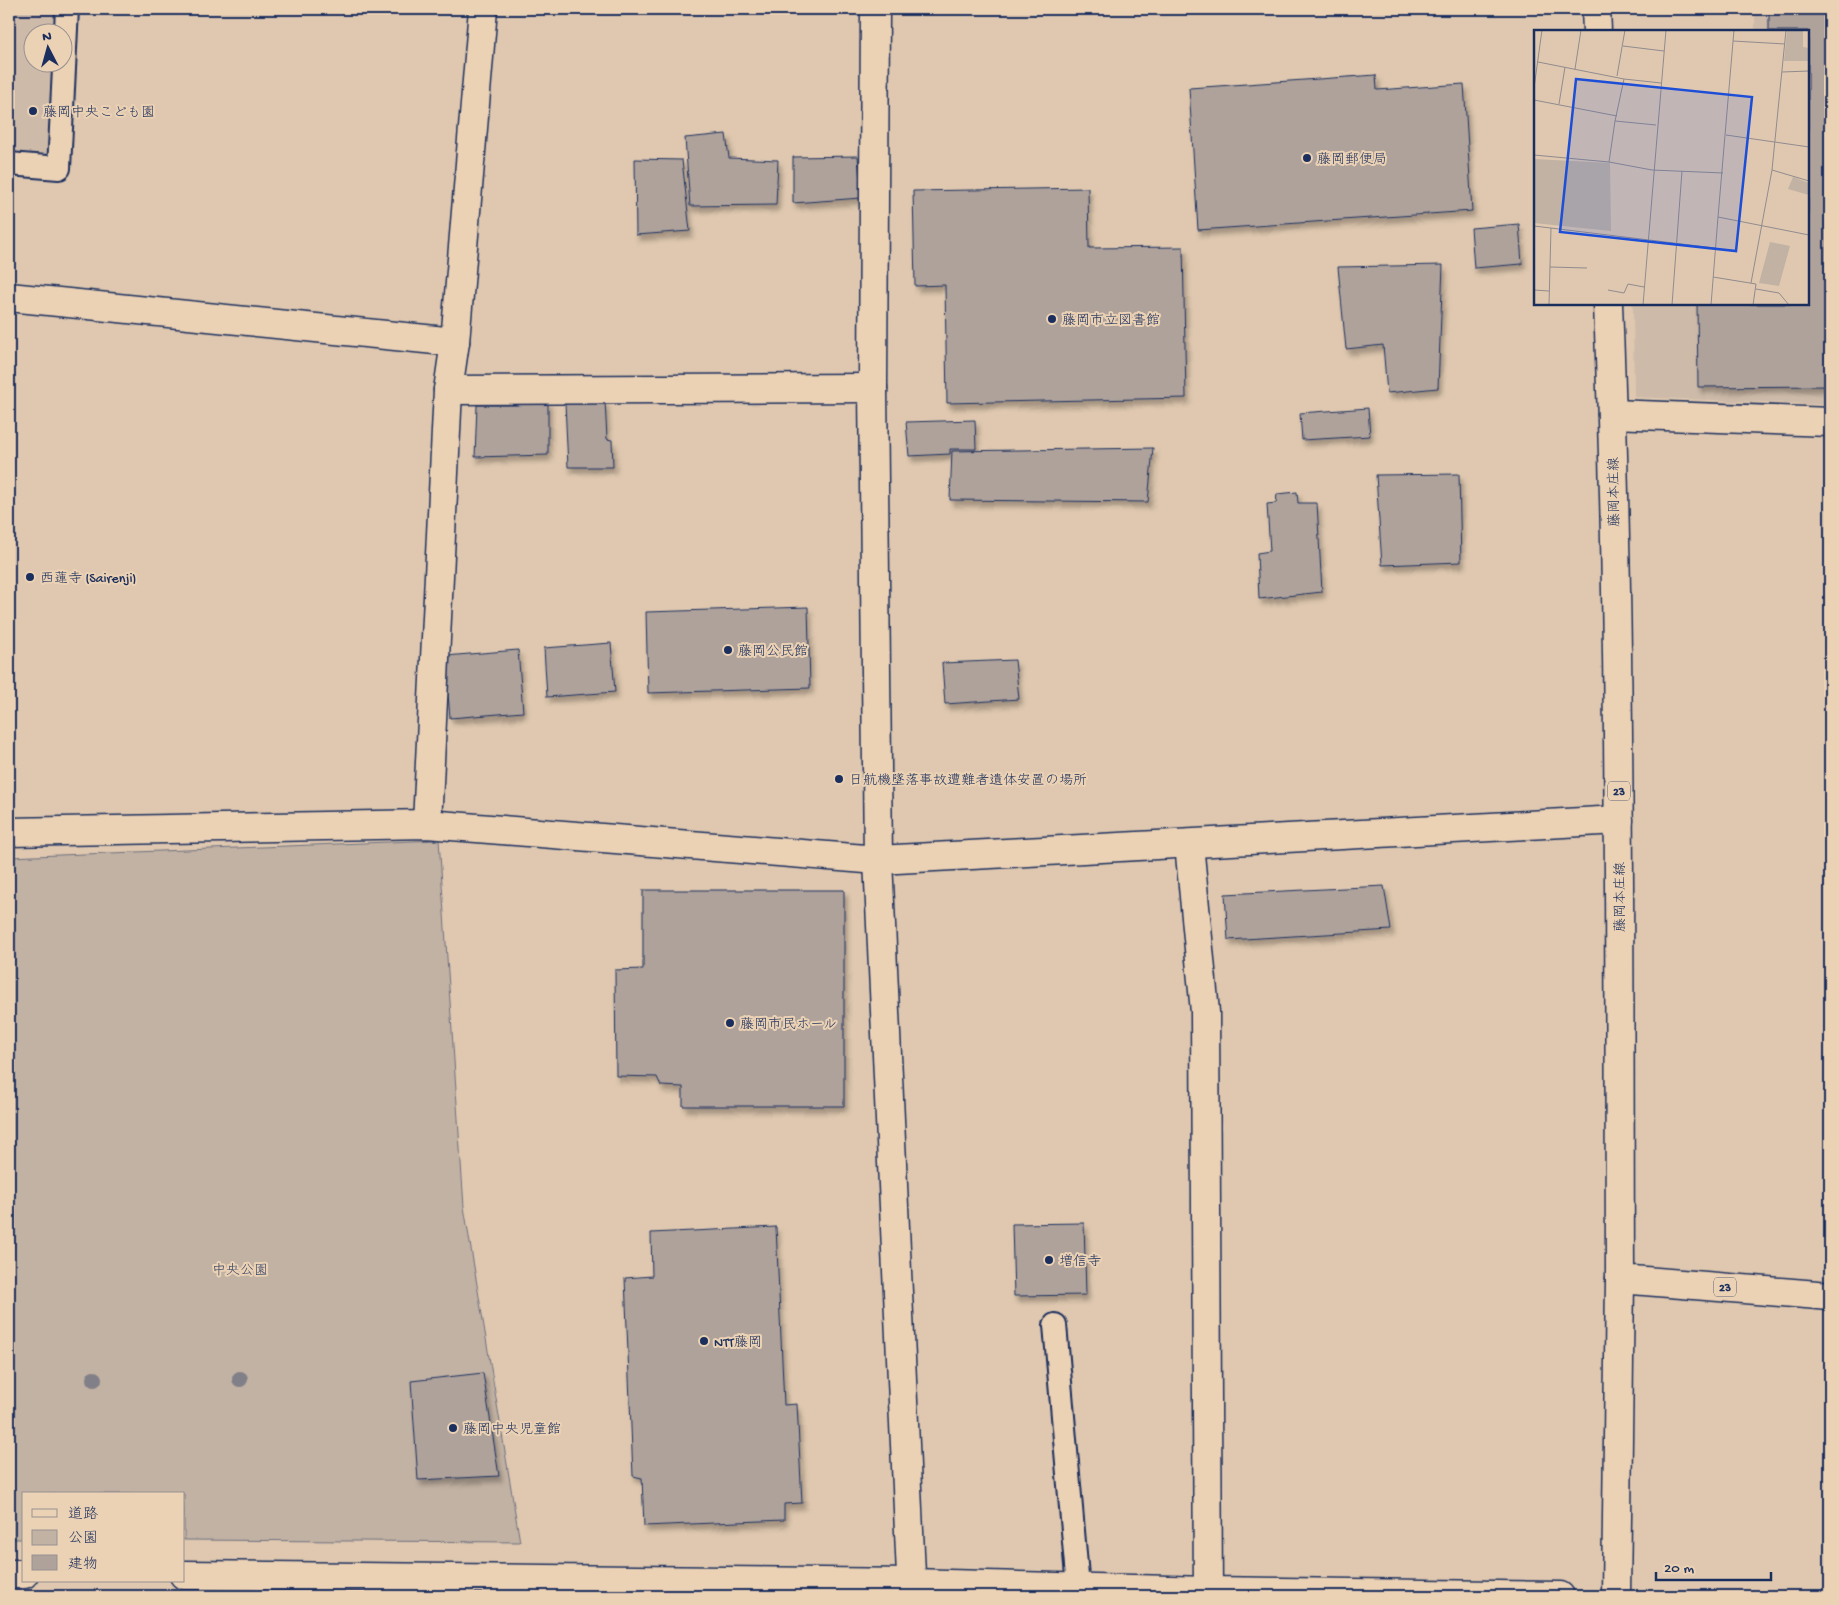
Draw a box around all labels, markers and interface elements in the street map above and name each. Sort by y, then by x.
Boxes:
north arrow [22,22,72,72]
text: N [41,29,52,46]
inset map [1534,30,1809,305]
marker: 藤岡中央こども園 [27,105,39,117]
place label: 藤岡中央こども園 [43,105,155,122]
marker: 藤岡郵便局 [1301,152,1313,164]
place label: 藤岡郵便局 [1317,152,1387,169]
marker: 藤岡市立図書館 [1046,313,1058,325]
place label: 藤岡市立図書館 [1062,313,1160,330]
street label: 藤岡本庄線 [1606,457,1625,527]
marker: 西蓮寺 (Sairenji) [24,571,36,583]
place label: 西蓮寺 (Sairenji) [40,571,137,588]
marker: 藤岡公民館 [722,644,734,656]
place label: 藤岡公民館 [738,644,808,661]
marker: 日航機墜落事故遭難者遺体安置の場所 [833,773,845,785]
place label: 日航機墜落事故遭難者遺体安置の場所 [849,773,1087,790]
road number: 23 [1608,781,1630,800]
street label: 藤岡本庄線 [1613,862,1630,932]
marker: 藤岡市民ホール [724,1017,736,1029]
place label: 藤岡市民ホール [740,1017,837,1034]
marker: 増信寺 [1043,1254,1055,1266]
place label: 増信寺 [1059,1254,1101,1271]
park label: 中央公園 [212,1263,268,1280]
road number: 23 [1714,1277,1736,1296]
marker: NTT藤岡 [698,1335,710,1347]
place label: NTT藤岡 [714,1335,762,1352]
marker: 藤岡中央児童館 [447,1422,459,1434]
place label: 藤岡中央児童館 [463,1422,561,1439]
legend [22,1492,185,1582]
text: 道路 [68,1506,98,1524]
text: 公園 [68,1530,98,1548]
scale bar [1656,1550,1772,1582]
text: 建物 [68,1556,98,1574]
text: 20 m [1664,1560,1694,1578]

